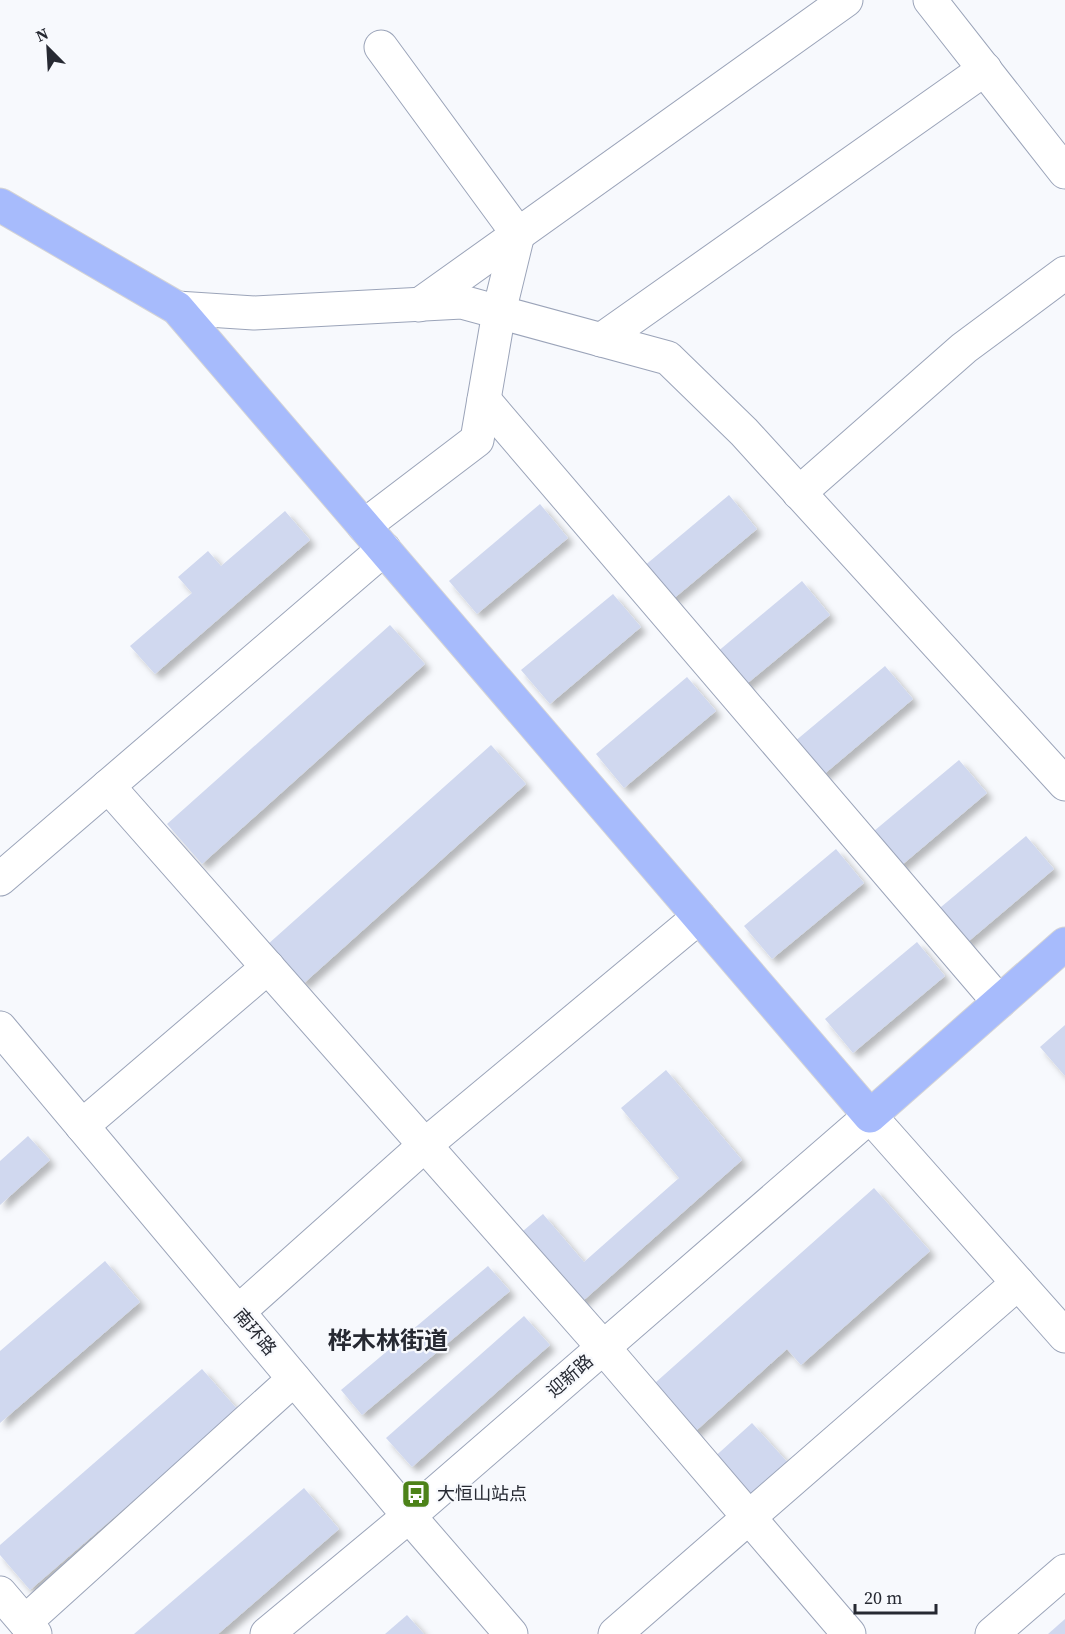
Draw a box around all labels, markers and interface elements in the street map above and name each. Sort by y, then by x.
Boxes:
north arrow [18,18,78,78]
text: N [32,22,52,47]
street label: 南环路 [228,1303,282,1360]
district label: 桦木林街道 [328,1324,448,1357]
street label: 迎新路 [541,1348,598,1403]
bus stop icon: 大恒山站点 [400,1478,432,1510]
place label: 大恒山站点 [437,1481,527,1506]
scale bar [855,1577,936,1615]
text: 20 m [864,1585,902,1610]

